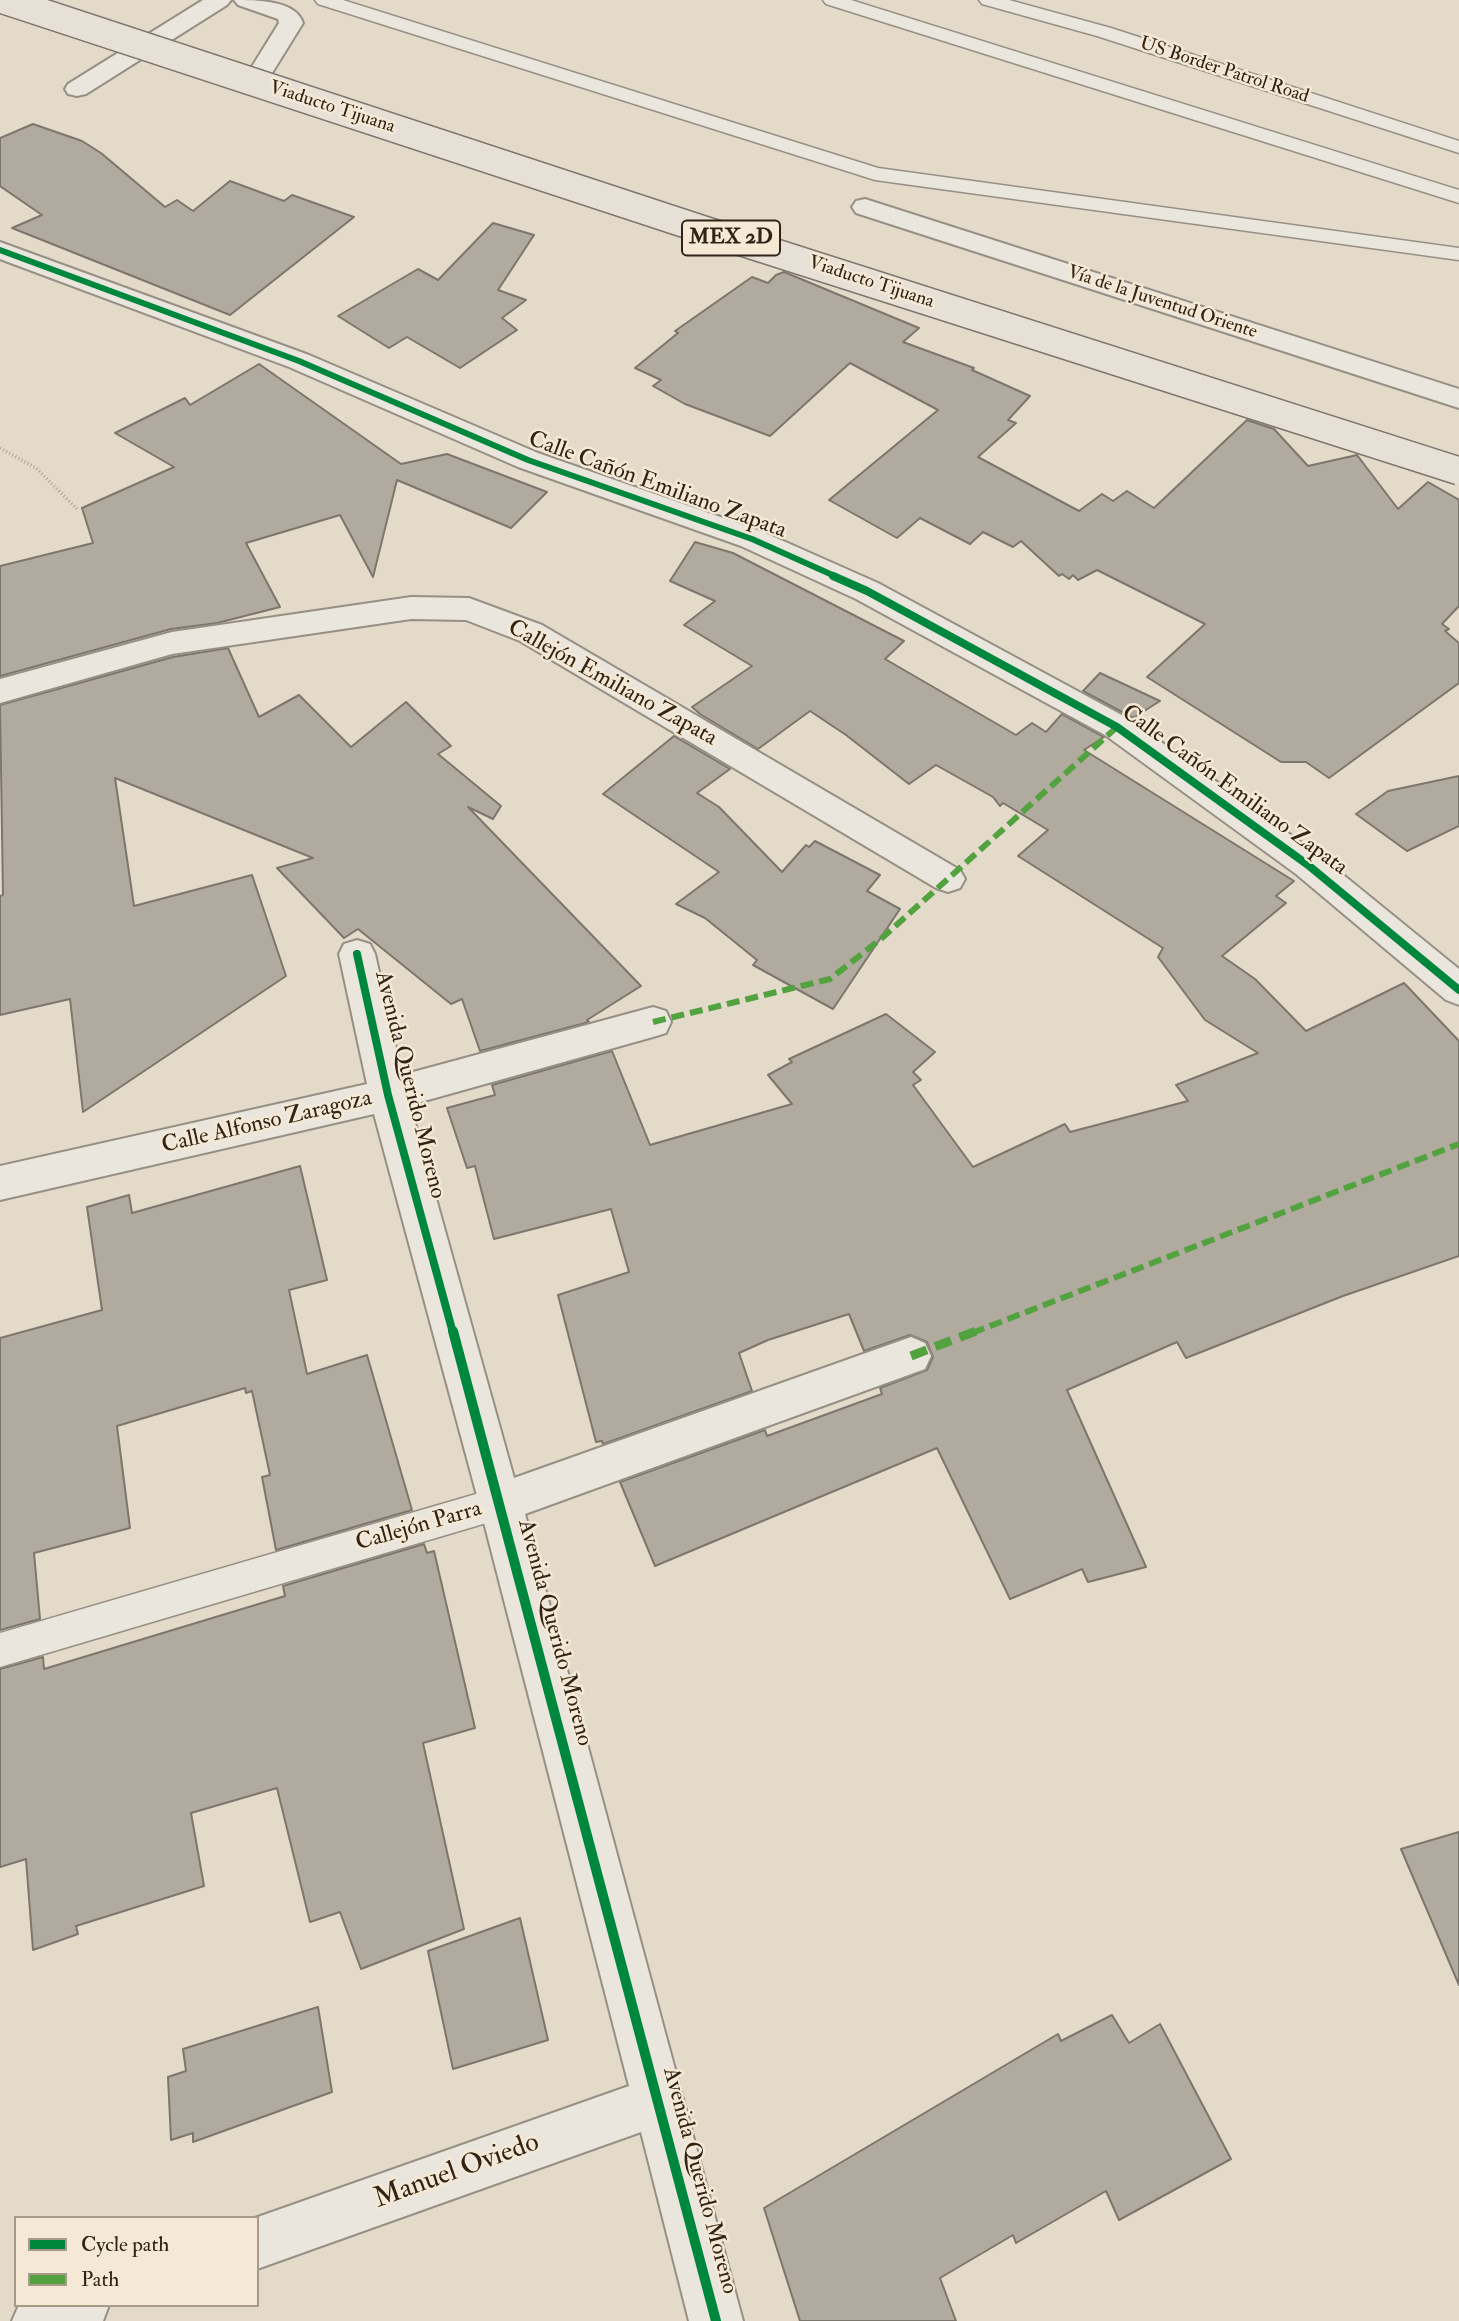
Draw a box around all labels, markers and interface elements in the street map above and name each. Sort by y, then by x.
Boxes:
street label: US Border Patrol Road [1136,33,1312,109]
street label: Viaducto Tijuana [266,77,398,139]
road number: MEX 2D [682,220,780,256]
street label: Viaducto Tijuana [805,252,937,314]
street label: Vía de la Juventud Oriente [1064,262,1260,344]
street label: Calle Cañón Emiliano Zapata [524,426,790,546]
street label: Callejón Emiliano Zapata [503,615,721,753]
street label: Calle Cañón Emiliano Zapata [1116,700,1352,882]
street label: Avenida Querido Moreno [367,968,451,1202]
street label: Calle Alfonso Zaragoza [159,1085,375,1161]
street label: Callejón Parra [353,1496,485,1558]
street label: Avenida Querido Moreno [510,1517,598,1749]
street label: Avenida Querido Moreno [655,2065,743,2297]
street label: Manuel Oviedo [370,2127,544,2217]
legend [14,2216,259,2307]
text: Cycle path [81,2231,169,2258]
text: Path [81,2266,119,2293]

